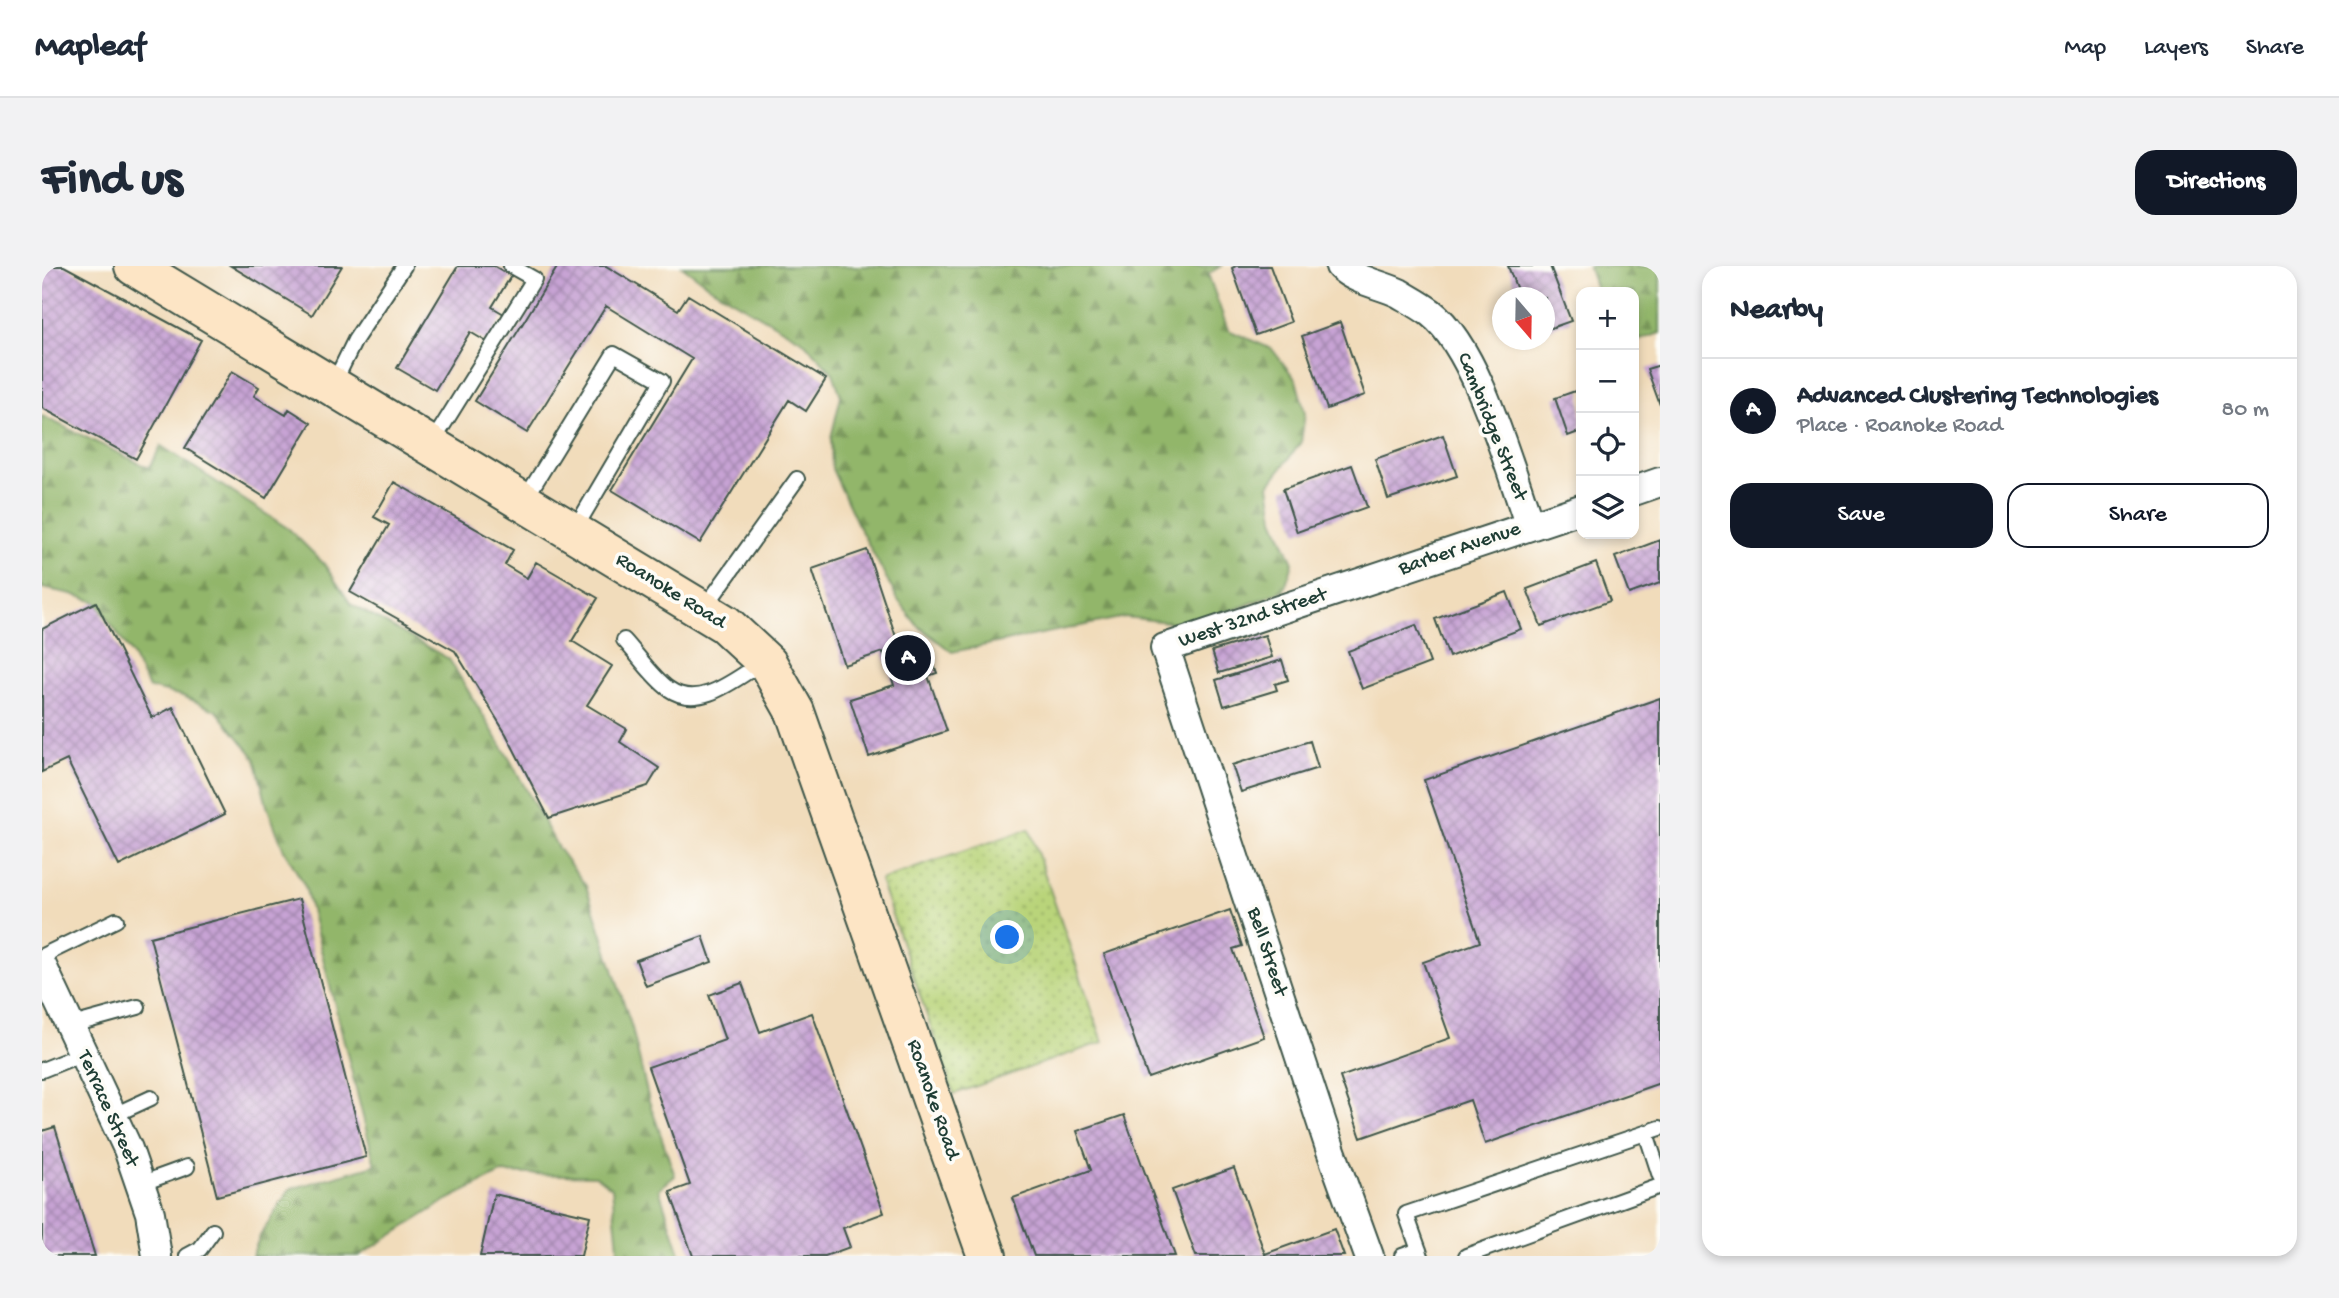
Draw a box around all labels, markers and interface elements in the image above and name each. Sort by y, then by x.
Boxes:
text: Mapleaf [35,29,145,67]
text: Map [2064,34,2106,63]
text: Layers [2144,34,2208,63]
text: Share [2246,34,2304,63]
button: Directions [2135,150,2297,215]
text: Find us [42,153,182,211]
north arrow [1492,287,1555,350]
map controls [1576,287,1639,539]
button: + [1576,287,1639,350]
text: Nearby [1730,294,1823,329]
street label: Cambridge Street [1450,349,1533,507]
button: − [1576,350,1639,413]
text: Advanced Clustering Technologies [1797,382,2158,413]
text: A [1746,397,1760,424]
text: 80 m [2222,397,2269,424]
button: locate [1576,413,1639,476]
text: Place · Roanoke Road [1797,413,2003,440]
button: layers [1576,476,1639,539]
button: Save [1730,483,1993,548]
button: Share [2007,483,2269,548]
street label: Barber Avenue [1395,517,1525,583]
street label: Roanoke Road [610,548,731,637]
street label: West 32nd Street [1176,583,1333,655]
pin: A [885,632,931,684]
street label: Bell Street [1240,904,1293,1002]
your location [990,920,1024,954]
street label: Roanoke Road [900,1037,965,1165]
street label: Terrace Street [70,1046,145,1173]

